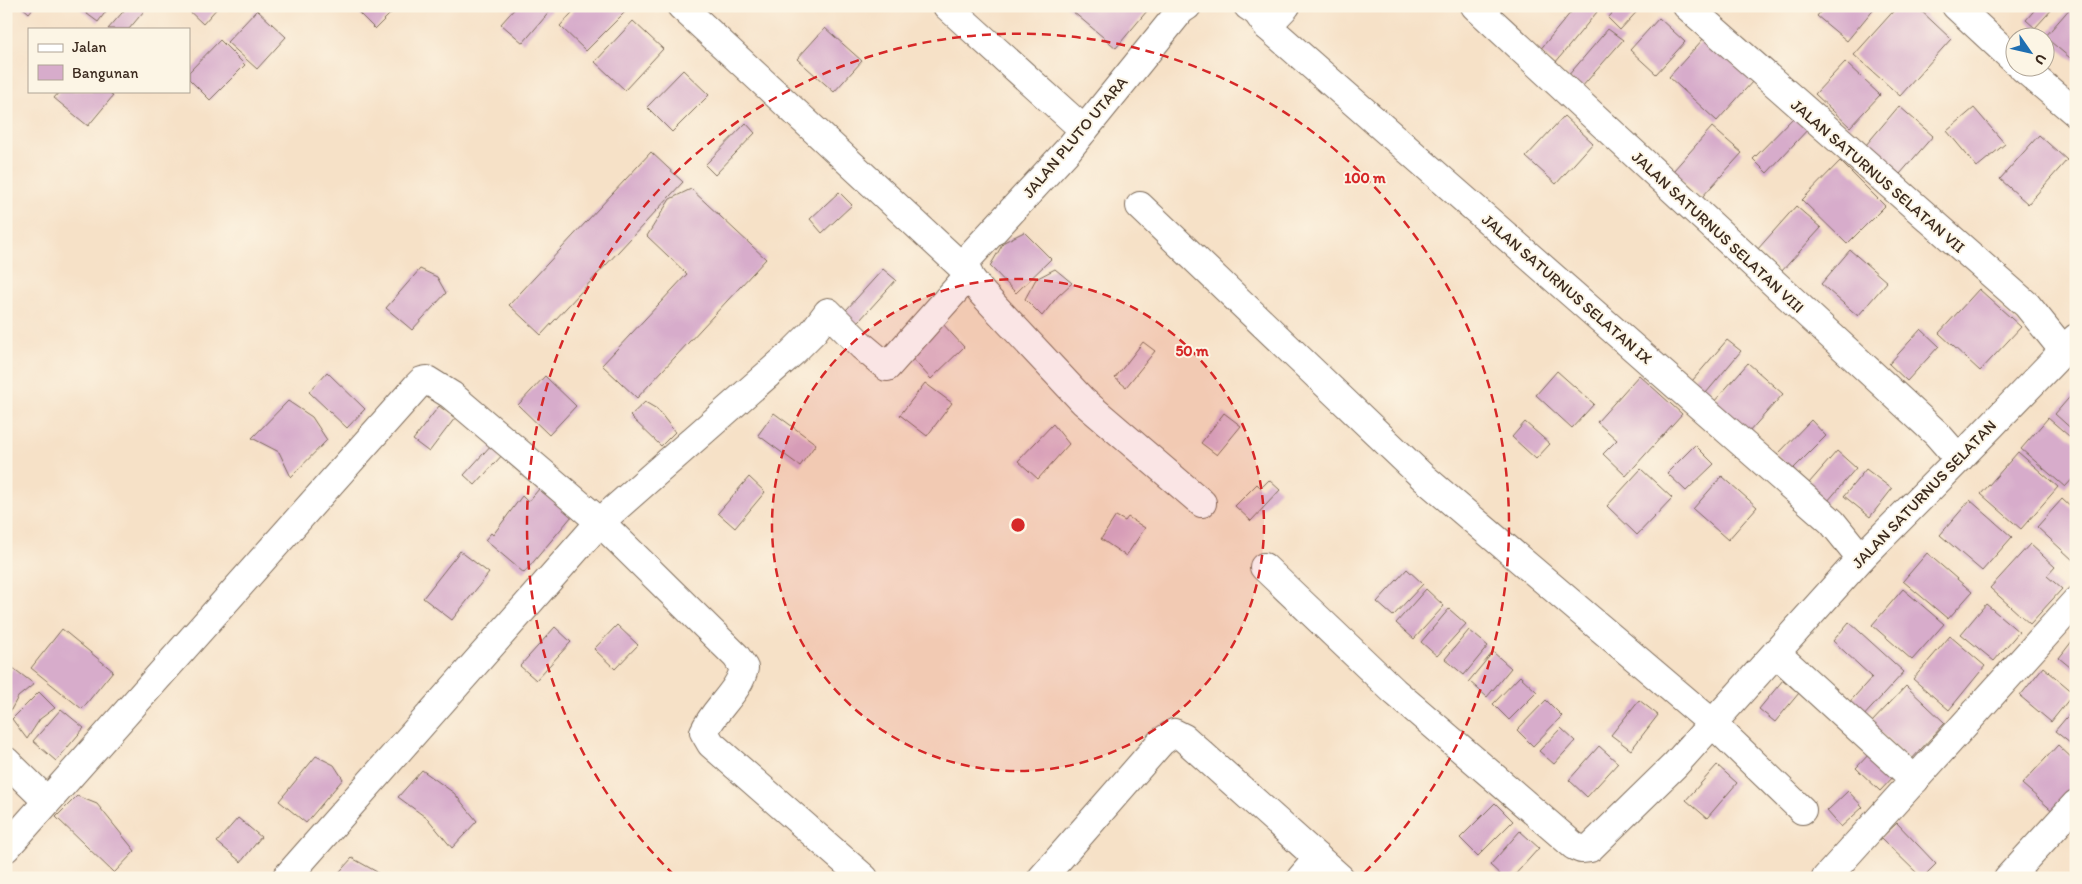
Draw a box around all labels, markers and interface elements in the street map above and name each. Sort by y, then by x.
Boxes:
legend [28,28,190,92]
north arrow [2004,28,2054,78]
text: Jalan [72,38,106,56]
text: U [2031,50,2050,68]
text: Bangunan [72,64,139,82]
street label: JALAN PLUTO UTARA [1019,72,1131,202]
street label: JALAN SATURNUS SELATAN VII [1787,95,1969,257]
street label: JALAN SATURNUS SELATAN VIII [1628,147,1808,317]
text: 100 m [1344,169,1386,187]
street label: JALAN SATURNUS SELATAN IX [1478,210,1656,368]
text: 50 m [1175,342,1209,360]
street label: JALAN SATURNUS SELATAN [1848,416,2000,572]
centre of rings [1009,516,1027,534]

